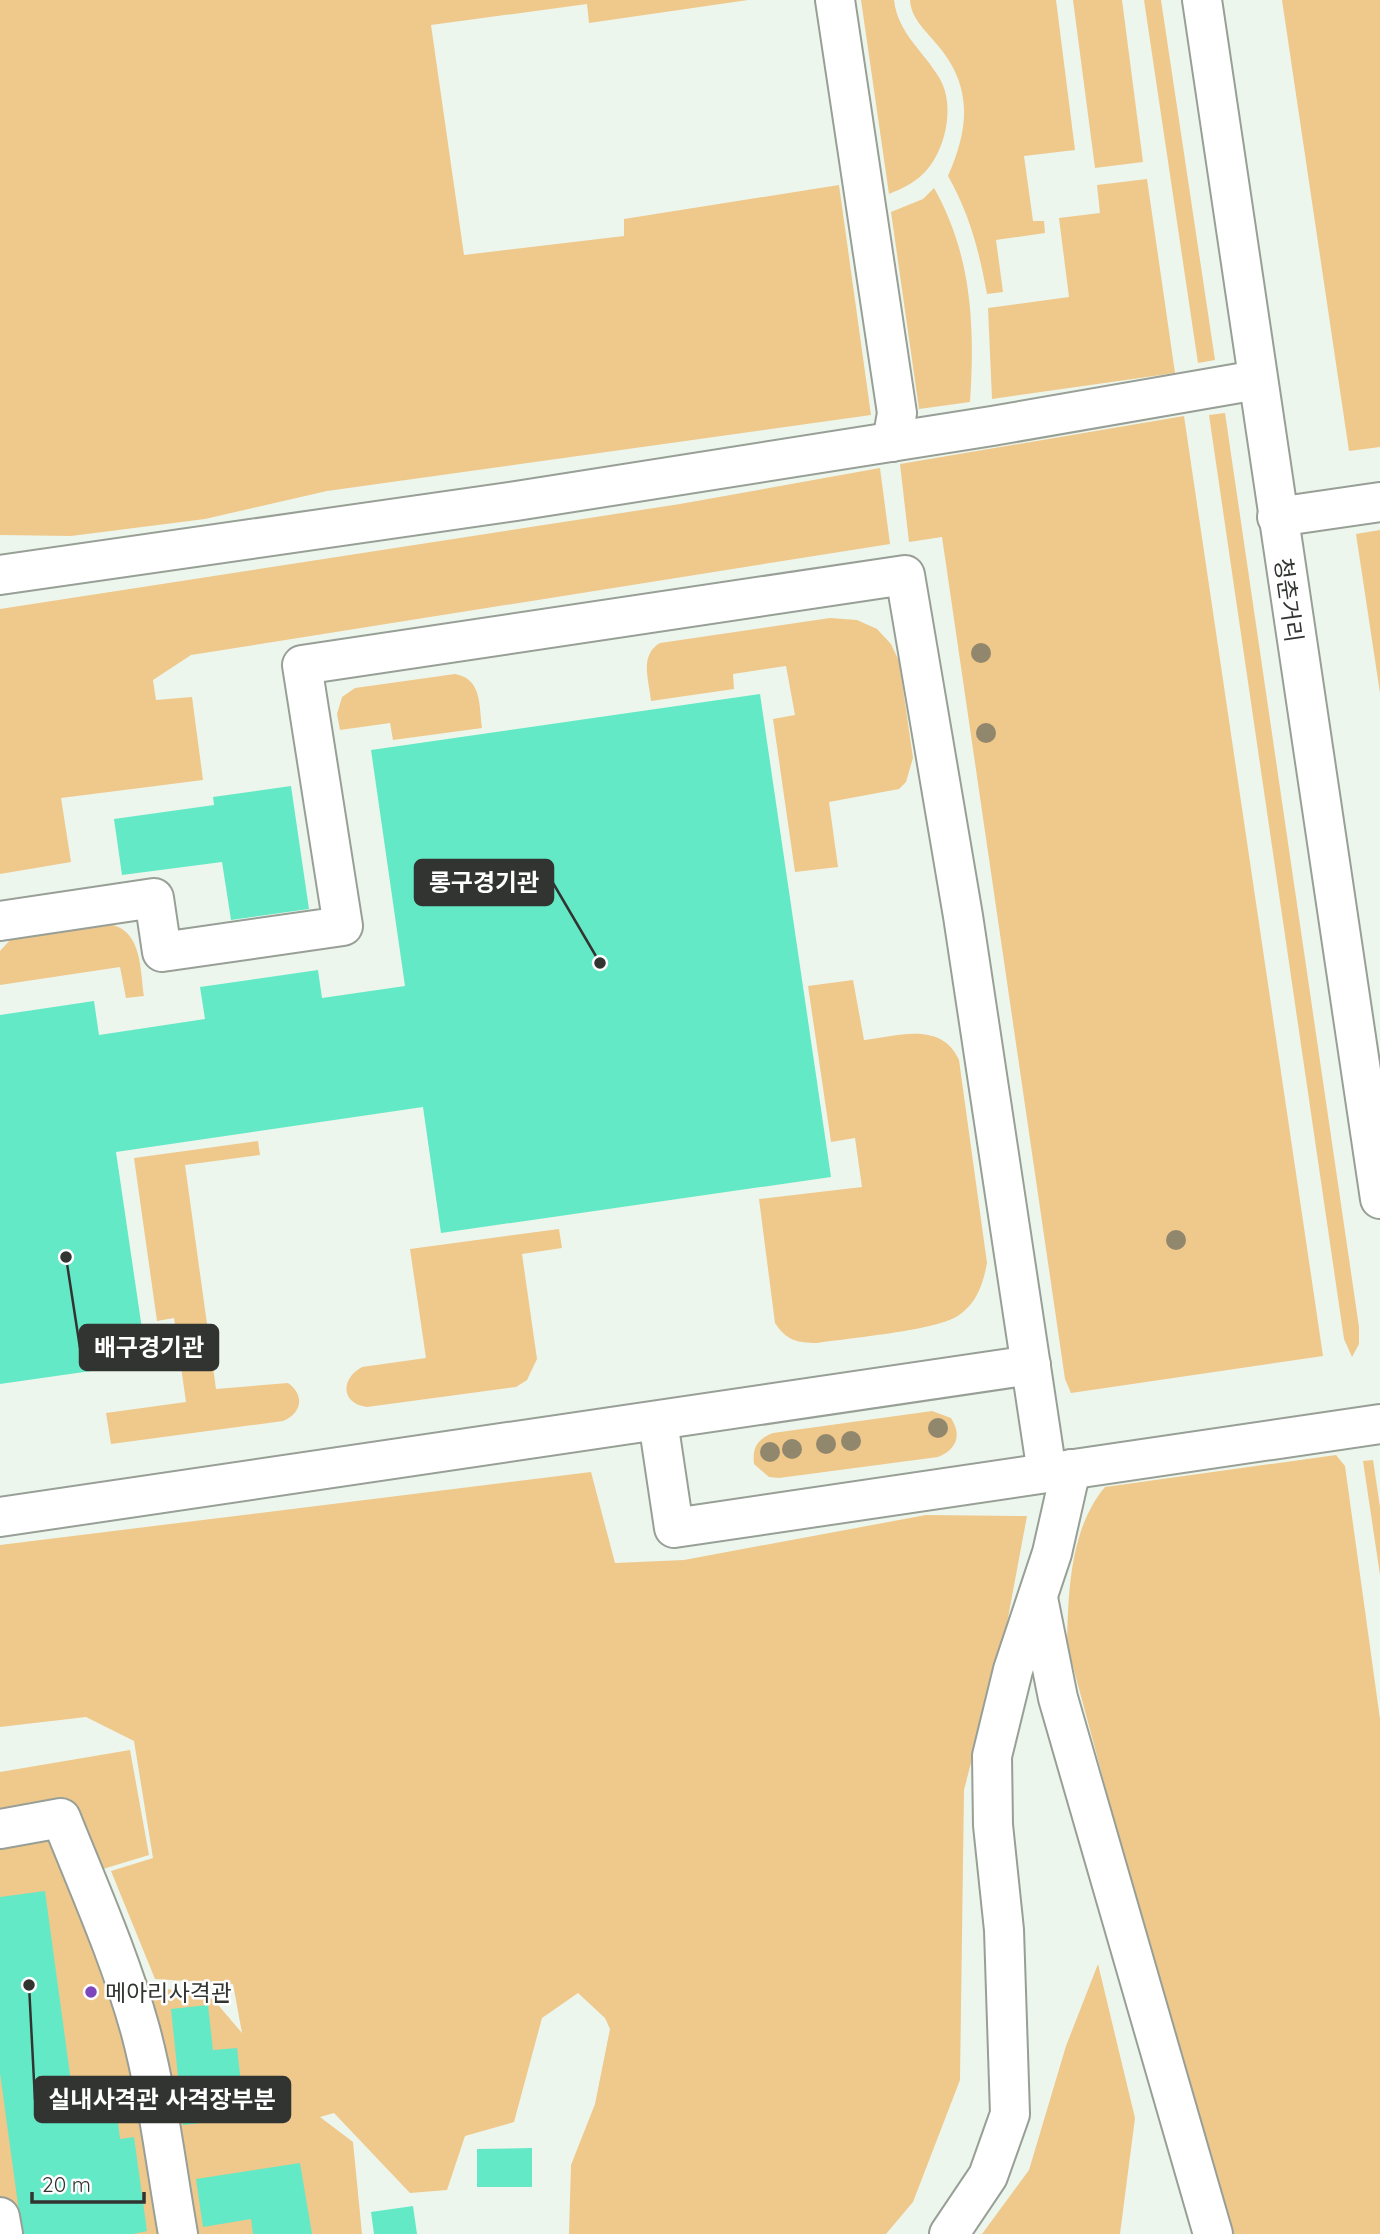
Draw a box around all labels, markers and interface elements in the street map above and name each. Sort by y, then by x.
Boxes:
street label: 청춘거리 [1269,556,1309,644]
callout: 롱구경기관 [415,860,553,905]
text: 롱구경기관 [429,867,539,897]
callout: 배구경기관 [80,1325,218,1370]
text: 배구경기관 [94,1332,204,1362]
place label: 메아리사격관 [105,1978,232,2007]
marker: 메아리사격관 [83,1984,99,2000]
callout: 실내사격관 사격장부분 [35,2077,290,2122]
text: 실내사격관 사격장부분 [48,2084,276,2114]
scale bar [32,2160,144,2204]
text: 20 m [42,2171,91,2197]

